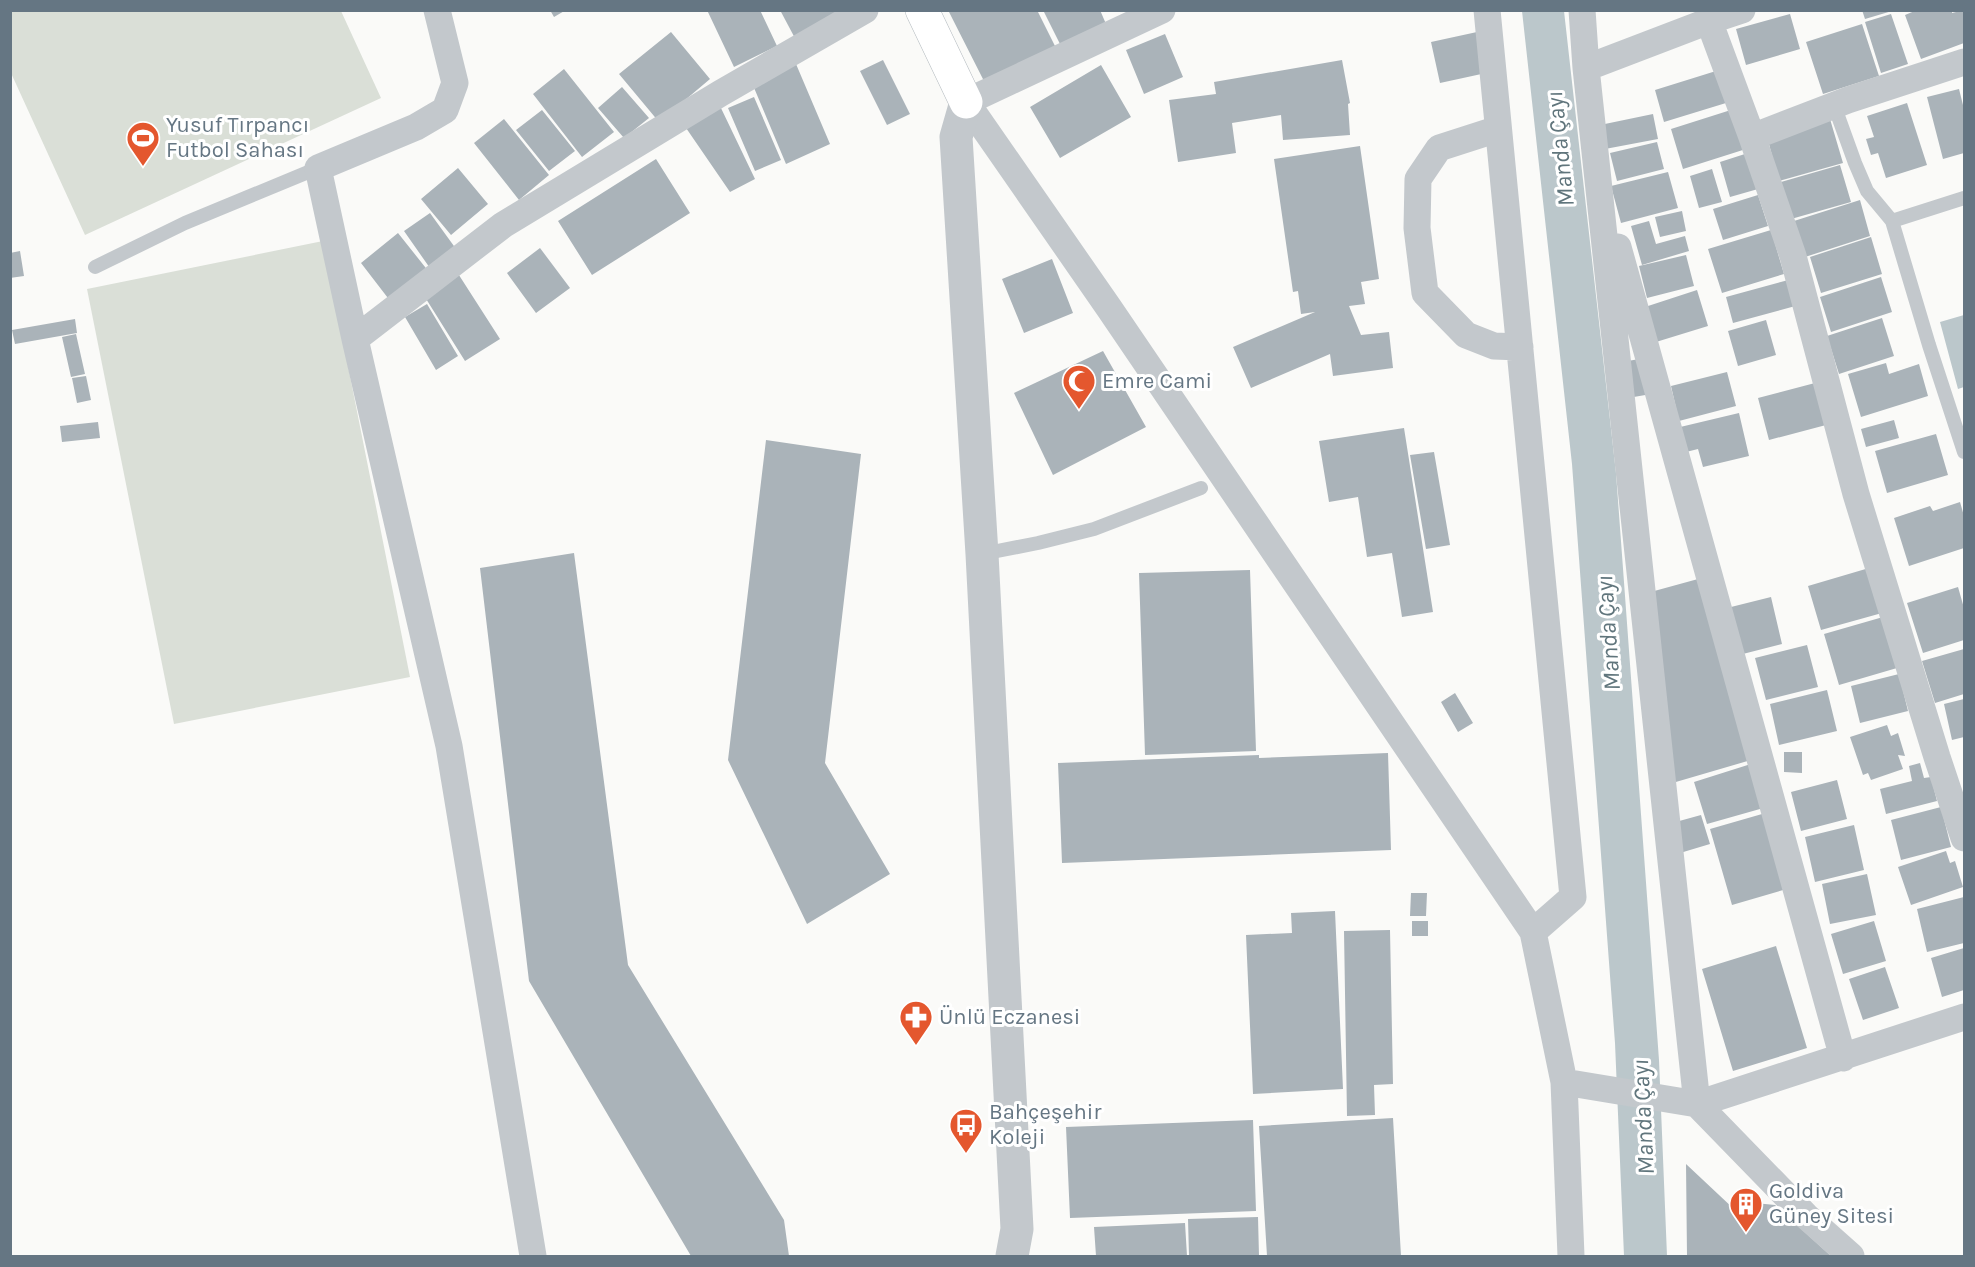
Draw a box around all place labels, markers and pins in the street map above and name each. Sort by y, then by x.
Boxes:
place label: Yusuf Tırpancı Futbol Sahası [166,112,309,163]
sports icon: Yusuf Tırpancı Futbol Sahası [125,120,161,167]
mosque icon: Emre Cami [1061,363,1097,410]
place label: Emre Cami [1102,368,1212,394]
pharmacy icon: Ünlü Eczanesi [898,999,934,1046]
place label: Ünlü Eczanesi [939,1004,1080,1030]
place label: Bahçeşehir Koleji [989,1099,1101,1150]
bus stop icon: Bahçeşehir Koleji [948,1107,984,1154]
place label: Goldiva Güney Sitesi [1769,1178,1894,1229]
building icon: Goldiva Güney Sitesi [1728,1186,1764,1233]

